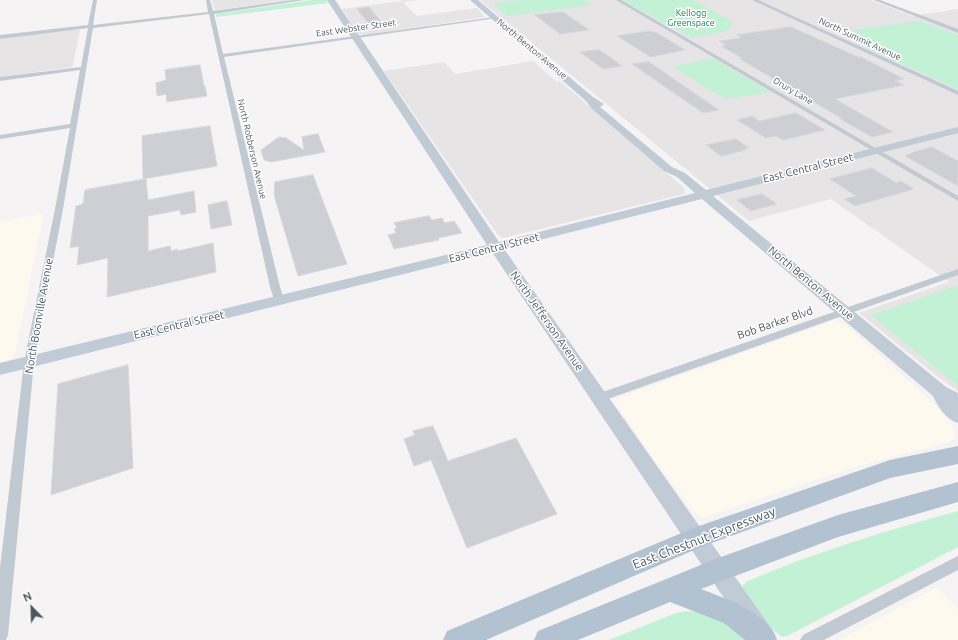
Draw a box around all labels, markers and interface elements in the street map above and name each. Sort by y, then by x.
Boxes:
park label: Kellogg Greenspace [667,8,715,29]
street label: North Summit Avenue [817,15,903,63]
street label: East Webster Street [315,17,397,39]
street label: North Benton Avenue [495,17,569,81]
street label: Drury Lane [771,75,815,107]
street label: North Robberson Avenue [235,98,269,200]
street label: East Central Street [761,150,855,186]
street label: East Central Street [447,230,541,266]
street label: North Benton Avenue [766,243,856,323]
street label: North Boonville Avenue [22,257,56,375]
street label: North Jefferson Avenue [508,269,586,373]
street label: Bob Barker Blvd [736,304,814,342]
street label: East Central Street [132,308,226,342]
street label: East Chestnut Expressway [630,503,778,573]
north arrow [12,588,52,628]
text: N [21,590,33,604]

